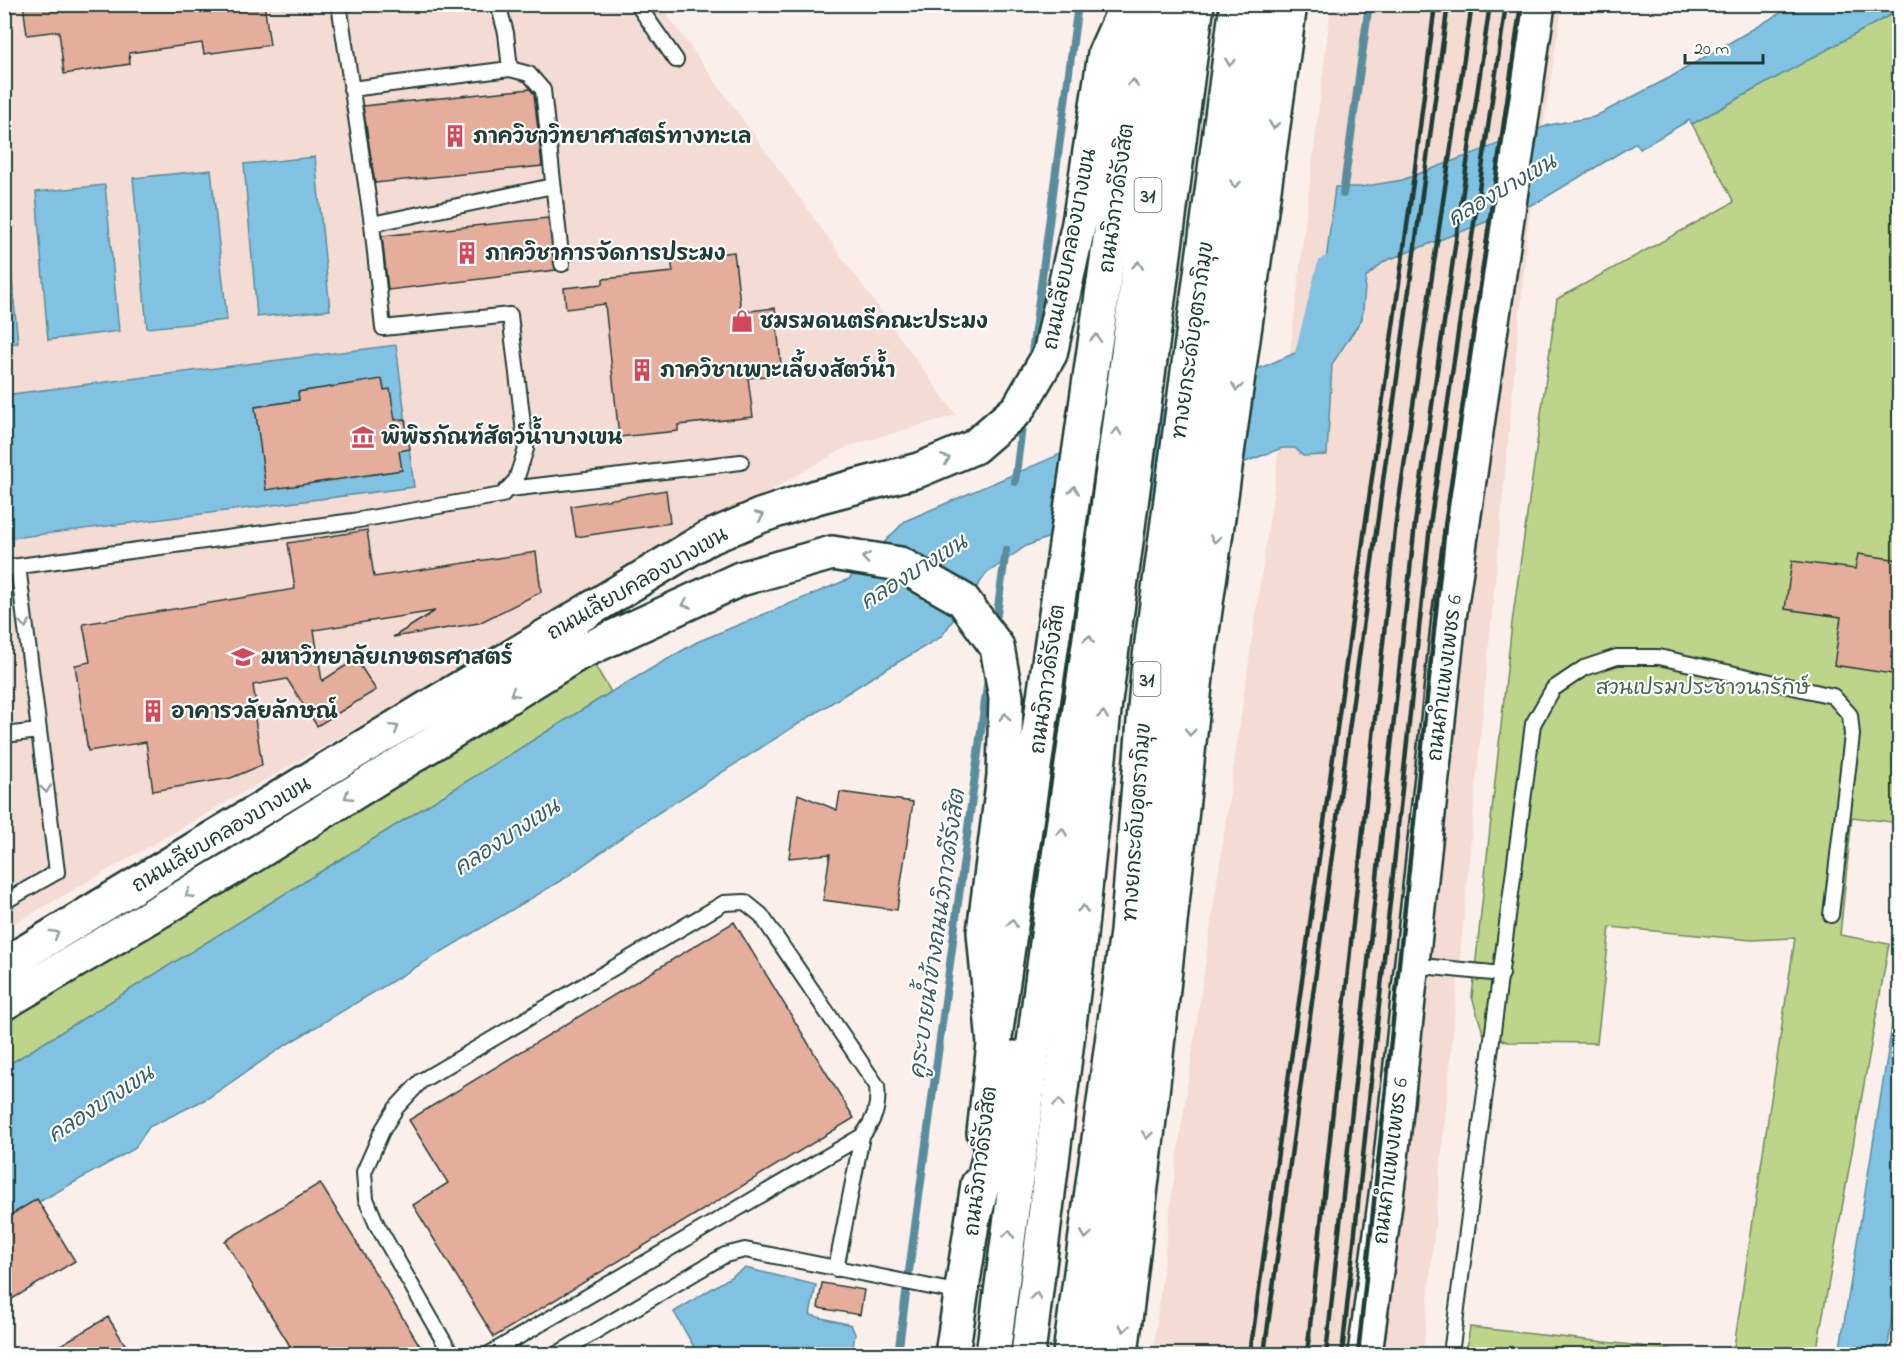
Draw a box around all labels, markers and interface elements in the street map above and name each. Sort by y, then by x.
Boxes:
scale bar [1685,27,1763,65]
text: 20 m [1694,37,1729,63]
one-way arrow [1224,58,1236,67]
one-way arrow [1126,78,1138,88]
one-way arrow [1268,120,1280,129]
place label: ภาควิชาวิทยาศาสตร์ทางทะเล [473,121,751,153]
street label: ถนนวิภาวดีรังสิต [1093,121,1143,275]
building icon: ภาควิชาวิทยาศาสตร์ทางทะเล [442,123,468,149]
street label: ถนนเลียบคลองบางเขน [1037,146,1105,353]
water label: คลองบางเขน [1442,147,1564,236]
road number: 31 [1134,178,1162,212]
one-way arrow [1230,180,1242,189]
street label: ทางยกระดับอุตราภิมุข [1165,239,1223,441]
building icon: ภาควิชาการจัดการประมง [454,240,480,266]
place label: ภาควิชาการจัดการประมง [485,240,726,270]
one-way arrow [1132,261,1144,270]
place label: ชมรมดนตรีคณะประมง [760,307,988,338]
shop icon: ชมรมดนตรีคณะประมง [729,308,755,334]
one-way arrow [1089,334,1101,343]
place label: ภาควิชาเพาะเลี้ยงสัตว์น้ำ [660,349,895,387]
building icon: ภาควิชาเพาะเลี้ยงสัตว์น้ำ [629,357,655,383]
one-way arrow [1232,382,1244,392]
place label: พิพิธภัณฑ์สัตว์น้ำบางเขน [381,416,623,454]
museum icon: พิพิธภัณฑ์สัตว์น้ำบางเขน [350,424,376,450]
one-way arrow [1110,428,1123,437]
one-way arrow [940,454,951,466]
one-way arrow [1068,485,1080,494]
one-way arrow [754,511,765,524]
street label: ถนนเลียบคลองบางเขน [542,521,734,649]
water label: คลองบางเขน [855,527,975,619]
one-way arrow [1210,534,1222,543]
one-way arrow [861,553,870,565]
street label: ถนนกำแพงเพชร 6 [1421,593,1471,763]
one-way arrow [682,596,693,608]
street label: ถนนวิภาวดีรังสิต [1024,602,1074,756]
one-way arrow [19,620,31,629]
one-way arrow [1082,635,1095,645]
place label: มหาวิทยาลัยเกษตรศาสตร์ [261,642,513,674]
school or university icon: มหาวิทยาลัยเกษตรศาสตร์ [230,644,256,670]
road number: 31 [1134,662,1160,696]
park label: สวนเปรมประชาวนารักษ์ [1596,674,1811,704]
one-way arrow [509,686,520,697]
place label: อาคารวลัยลักษณ์ [171,696,338,728]
building icon: อาคารวลัยลักษณ์ [140,698,166,724]
one-way arrow [1096,711,1109,720]
one-way arrow [999,713,1011,722]
street label: ทางยกระดับอุตราภิมุข [1116,722,1160,923]
one-way arrow [389,725,400,736]
one-way arrow [1184,728,1197,737]
street label: ถนนเลียบคลองบางเขน [127,770,317,901]
one-way arrow [40,784,52,793]
water label: คูระบายน้ำข้างถนนวิภาวดีรังสิต [896,785,975,1081]
one-way arrow [344,789,354,801]
water label: คลองบางเขน [448,791,568,885]
one-way arrow [1055,828,1068,837]
one-way arrow [185,887,195,898]
one-way arrow [1076,905,1088,914]
one-way arrow [1005,919,1017,928]
one-way arrow [49,930,59,942]
water label: คลองบางเขน [42,1058,162,1152]
street label: ถนนกำแพงเพชร 6 [1367,1076,1417,1246]
street label: ถนนวิภาวดีรังสิต [958,1085,1006,1238]
one-way arrow [1053,1098,1065,1107]
one-way arrow [1141,1130,1153,1139]
one-way arrow [1002,1229,1015,1239]
one-way arrow [1080,1231,1093,1240]
one-way arrow [1029,1292,1041,1301]
one-way arrow [1118,1324,1130,1333]

